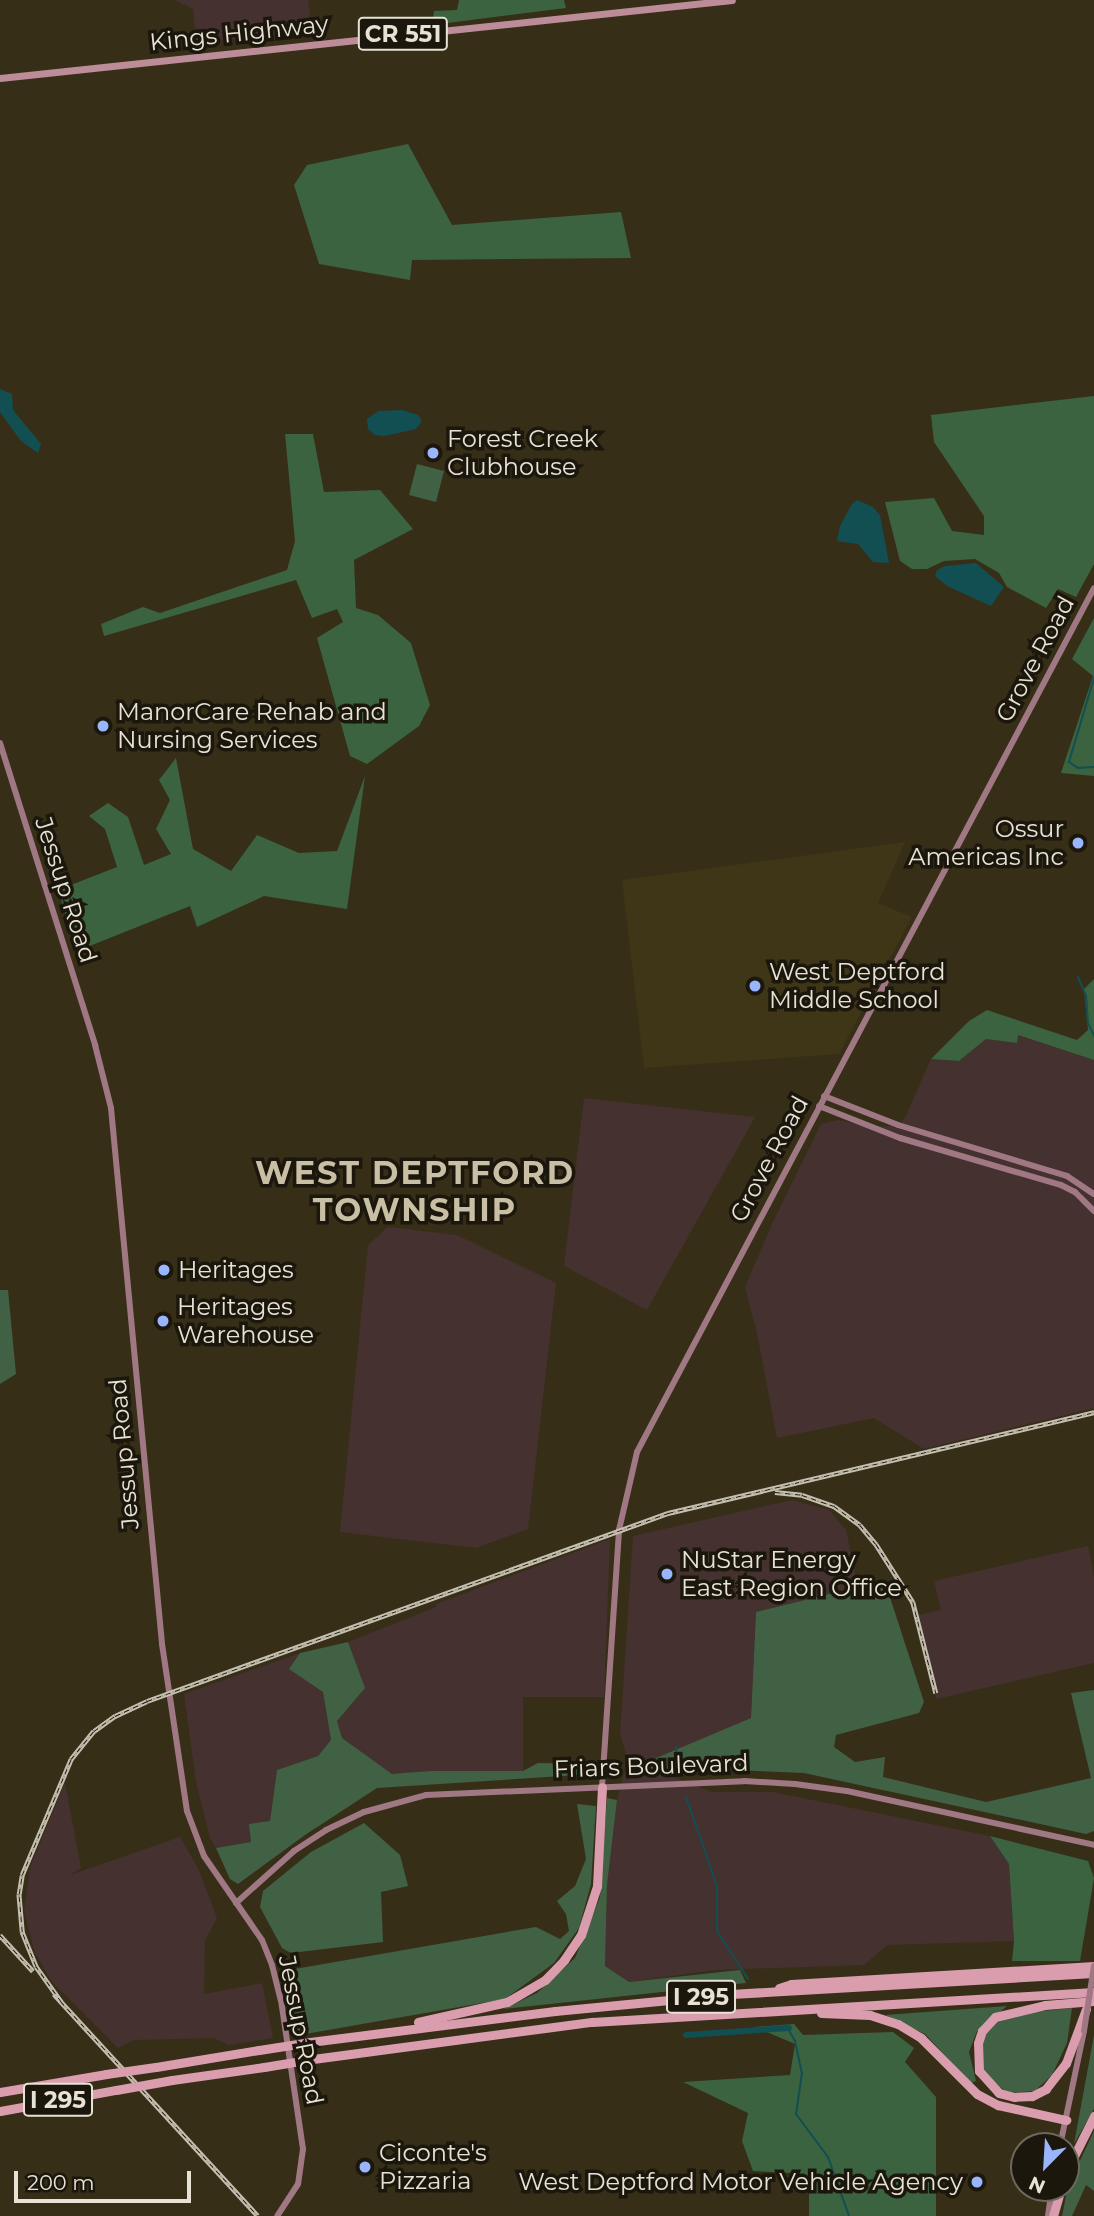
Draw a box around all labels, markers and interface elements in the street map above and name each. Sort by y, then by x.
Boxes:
street label: Kings Highway [148,9,330,57]
road number: CR 551 [358,14,448,54]
place label: Forest Creek Clubhouse [447,425,598,481]
marker: Forest Creek Clubhouse [425,445,441,461]
street label: Grove Road [990,591,1080,727]
place label: ManorCare Rehab and Nursing Services [117,698,387,754]
marker: ManorCare Rehab and Nursing Services [95,718,111,734]
street label: Jessup Road [29,814,103,966]
place label: Ossur Americas Inc [908,815,1064,871]
marker: Ossur Americas Inc [1070,835,1086,851]
place label: West Deptford Middle School [769,958,945,1014]
marker: West Deptford Middle School [747,978,763,994]
street label: Grove Road [724,1091,814,1227]
district label: WEST DEPTFORD TOWNSHIP [257,1155,573,1230]
place label: Heritages [178,1256,294,1284]
marker: Heritages [156,1262,172,1278]
place label: Heritages Warehouse [177,1293,314,1349]
marker: Heritages Warehouse [155,1313,171,1329]
street label: Jessup Road [103,1377,145,1531]
place label: NuStar Energy East Region Office [681,1546,902,1602]
marker: NuStar Energy East Region Office [659,1566,675,1582]
street label: Friars Boulevard [553,1748,749,1784]
street label: Jessup Road [272,1953,330,2107]
road number: I 295 [666,1978,736,2016]
road number: I 295 [23,2080,93,2120]
north arrow [1010,2132,1080,2202]
place label: Ciconte's Pizzaria [379,2139,487,2195]
scale bar [18,2156,194,2200]
marker: Ciconte's Pizzaria [357,2159,373,2175]
place label: West Deptford Motor Vehicle Agency [518,2168,963,2196]
text: 200 m [27,2170,94,2195]
text: N [1025,2171,1049,2198]
marker: West Deptford Motor Vehicle Agency [969,2174,985,2190]

